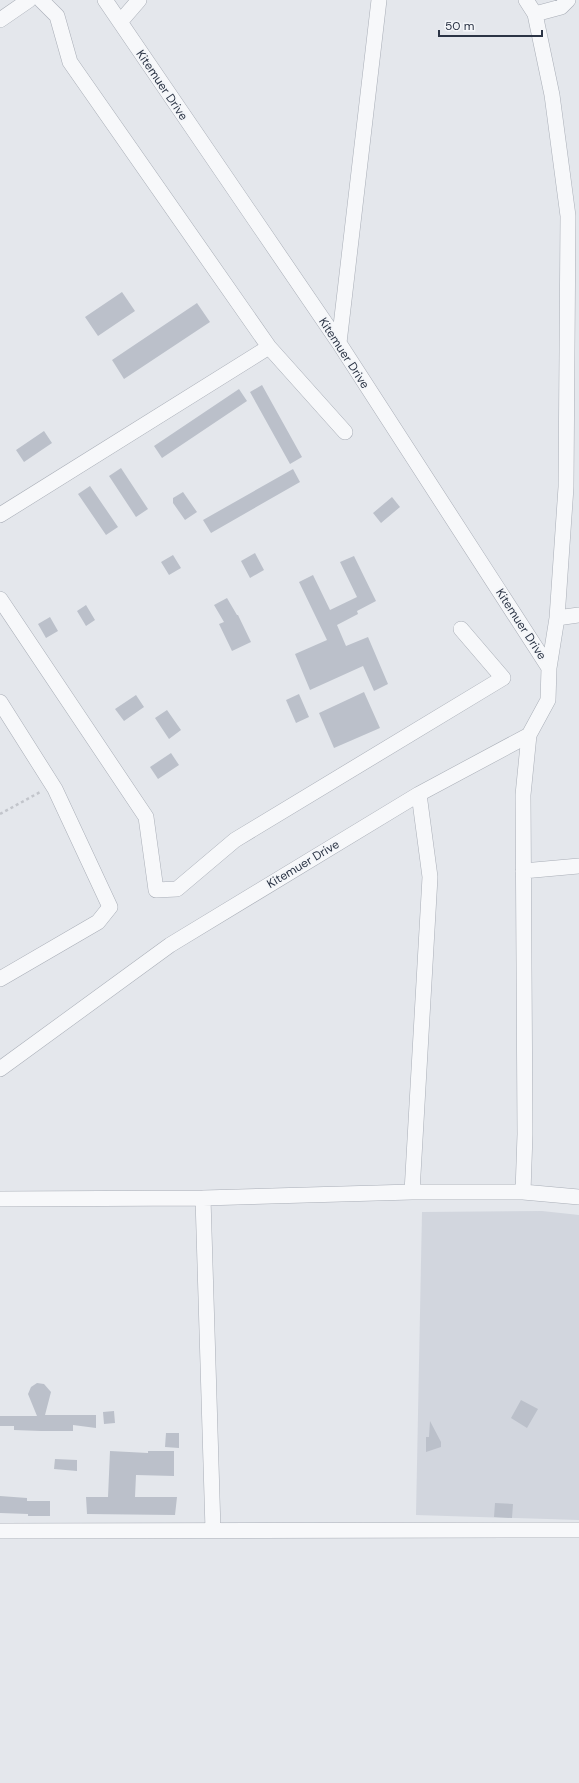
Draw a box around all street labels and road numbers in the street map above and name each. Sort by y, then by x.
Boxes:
street label: Kitemuer Drive [133,47,192,123]
street label: Kitemuer Drive [315,314,373,392]
street label: Kitemuer Drive [492,585,550,663]
street label: Kitemuer Drive [264,836,342,892]

